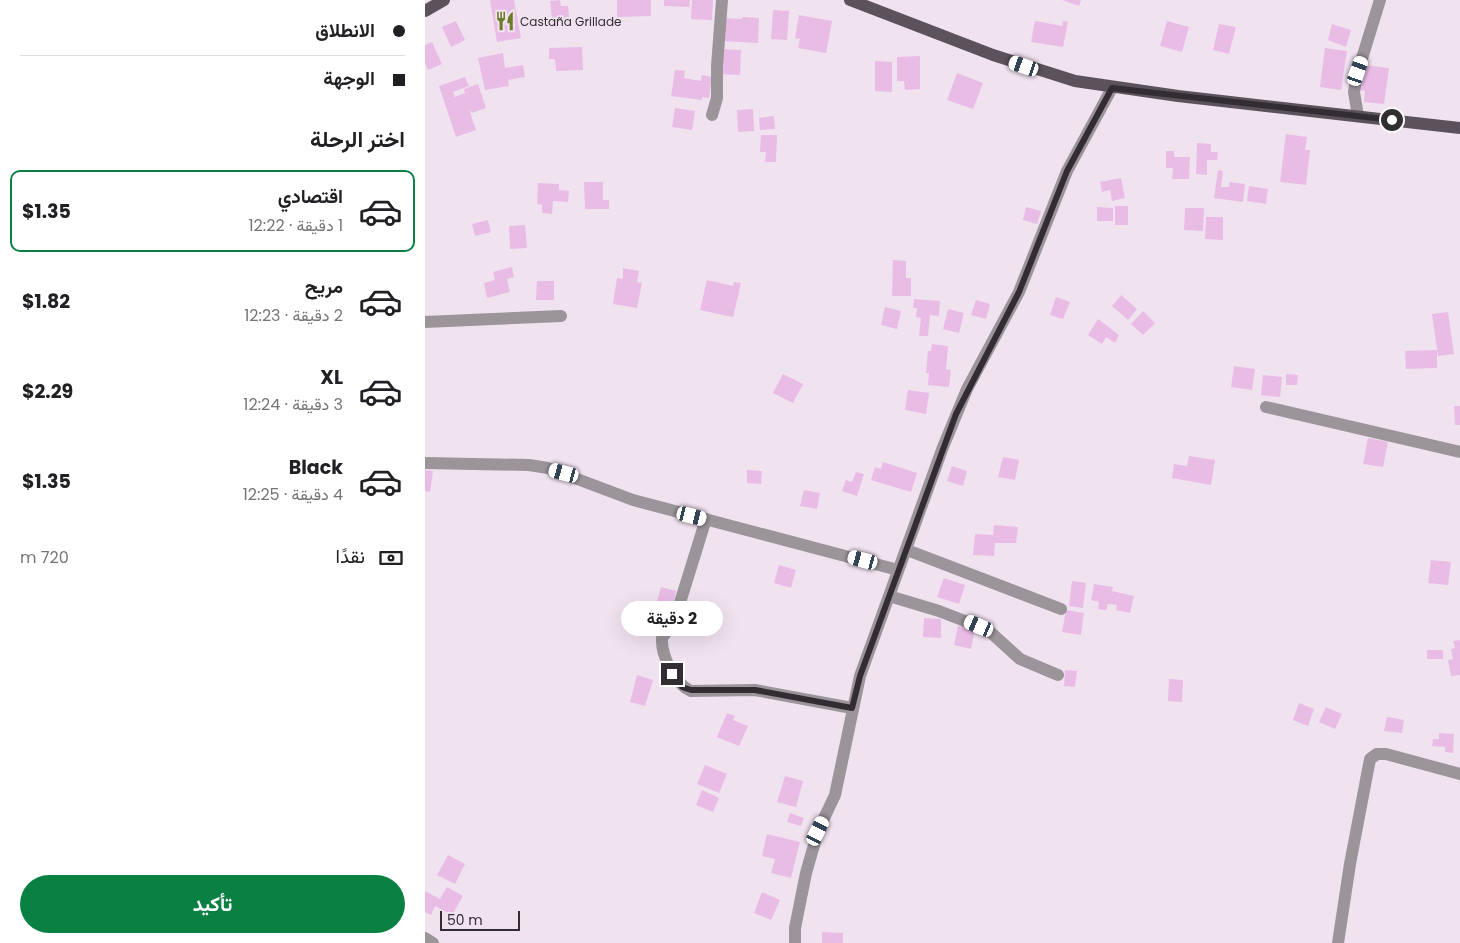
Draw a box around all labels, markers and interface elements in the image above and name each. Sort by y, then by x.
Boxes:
restaurant icon: Castaña Grillade [494,10,516,32]
place label: Castaña Grillade [520,13,621,30]
text: الانطلاق [315,17,375,44]
car [1007,54,1040,78]
car [1346,54,1369,88]
text: الوجهة [323,65,375,92]
route start [1381,109,1403,131]
text: اختر الرحلة [310,124,405,155]
text: اقتصادي [278,183,343,210]
icon: car [358,189,403,234]
text: $1.35 [22,198,71,225]
text: 1 دقيقة · 12:22 [248,214,343,237]
text: مريح [305,273,343,300]
icon: car [358,279,403,324]
text: $1.82 [22,288,70,315]
text: 2 دقيقة · 12:23 [244,304,343,327]
text: XL [320,364,343,391]
icon: car [358,369,403,414]
text: $2.29 [22,378,73,405]
text: 3 دقيقة · 12:24 [243,393,343,416]
text: Black [289,454,343,481]
icon: car [358,459,403,504]
car [547,462,580,484]
text: $1.35 [22,468,71,495]
text: 4 دقيقة · 12:25 [243,483,343,506]
car [675,505,708,527]
text: نقدًا [336,543,365,570]
icon: cash [377,544,405,572]
text: 720 m [20,546,69,569]
car [846,549,879,571]
callout: 2 دقيقة [621,602,723,636]
text: 2 دقيقة [647,607,697,630]
car [962,613,995,639]
route end [661,663,683,685]
car [804,814,831,848]
button: تأكيد [20,875,405,933]
scale bar [440,908,520,931]
text: 50 m [447,910,483,930]

